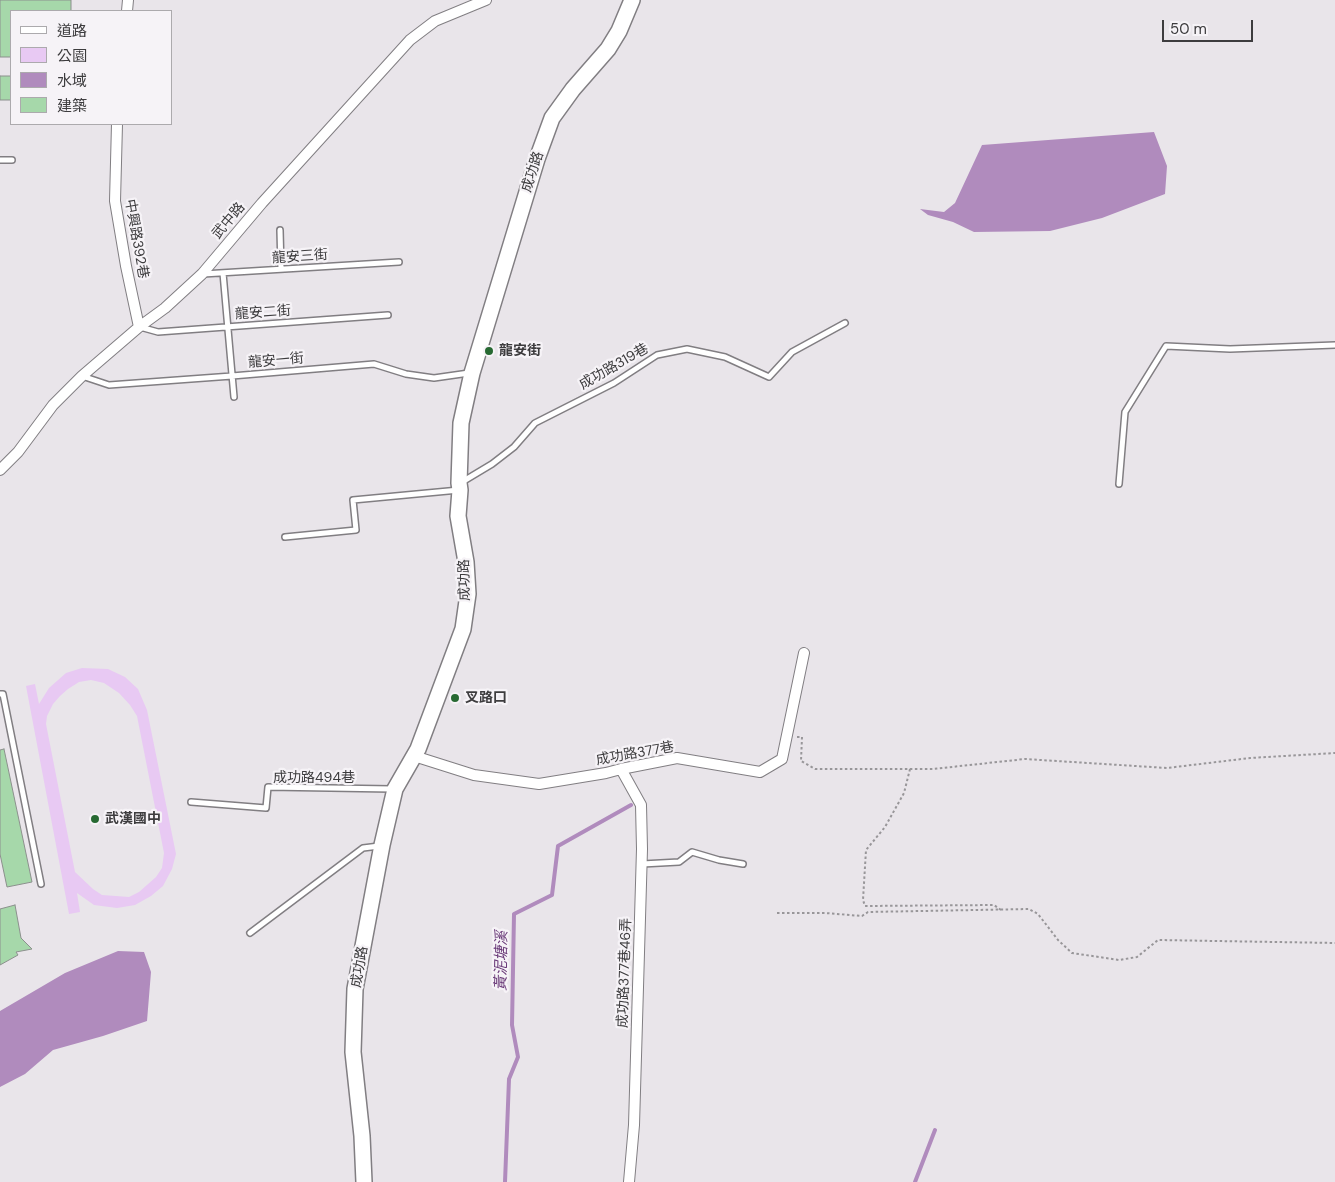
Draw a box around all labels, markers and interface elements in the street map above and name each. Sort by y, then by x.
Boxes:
legend [10,10,172,125]
scale bar [1165,10,1256,42]
text: 50 m [1170,19,1207,39]
text: 道路 [57,21,87,41]
text: 公園 [57,46,87,66]
text: 水域 [57,71,87,91]
text: 建築 [57,96,87,116]
street label: 成功路 [519,149,547,195]
street label: 中興路392巷 [121,198,151,280]
street label: 武中路 [209,200,249,242]
street label: 龍安三街 [271,247,329,267]
street label: 龍安二街 [234,303,292,323]
street label: 成功路319巷 [576,340,652,394]
place label: 龍安街 [499,343,541,359]
marker: 龍安街 [483,345,495,357]
street label: 龍安一街 [247,350,305,372]
street label: 成功路 [456,559,474,601]
place label: 叉路口 [465,690,507,706]
marker: 叉路口 [449,692,461,704]
street label: 成功路377巷 [595,739,675,769]
street label: 成功路494巷 [273,770,355,786]
place label: 武漢國中 [105,811,161,827]
marker: 武漢國中 [89,813,101,825]
street label: 成功路377巷46弄 [615,918,635,1028]
water label: 黃泥塘溪 [492,931,512,991]
street label: 成功路 [348,945,372,989]

